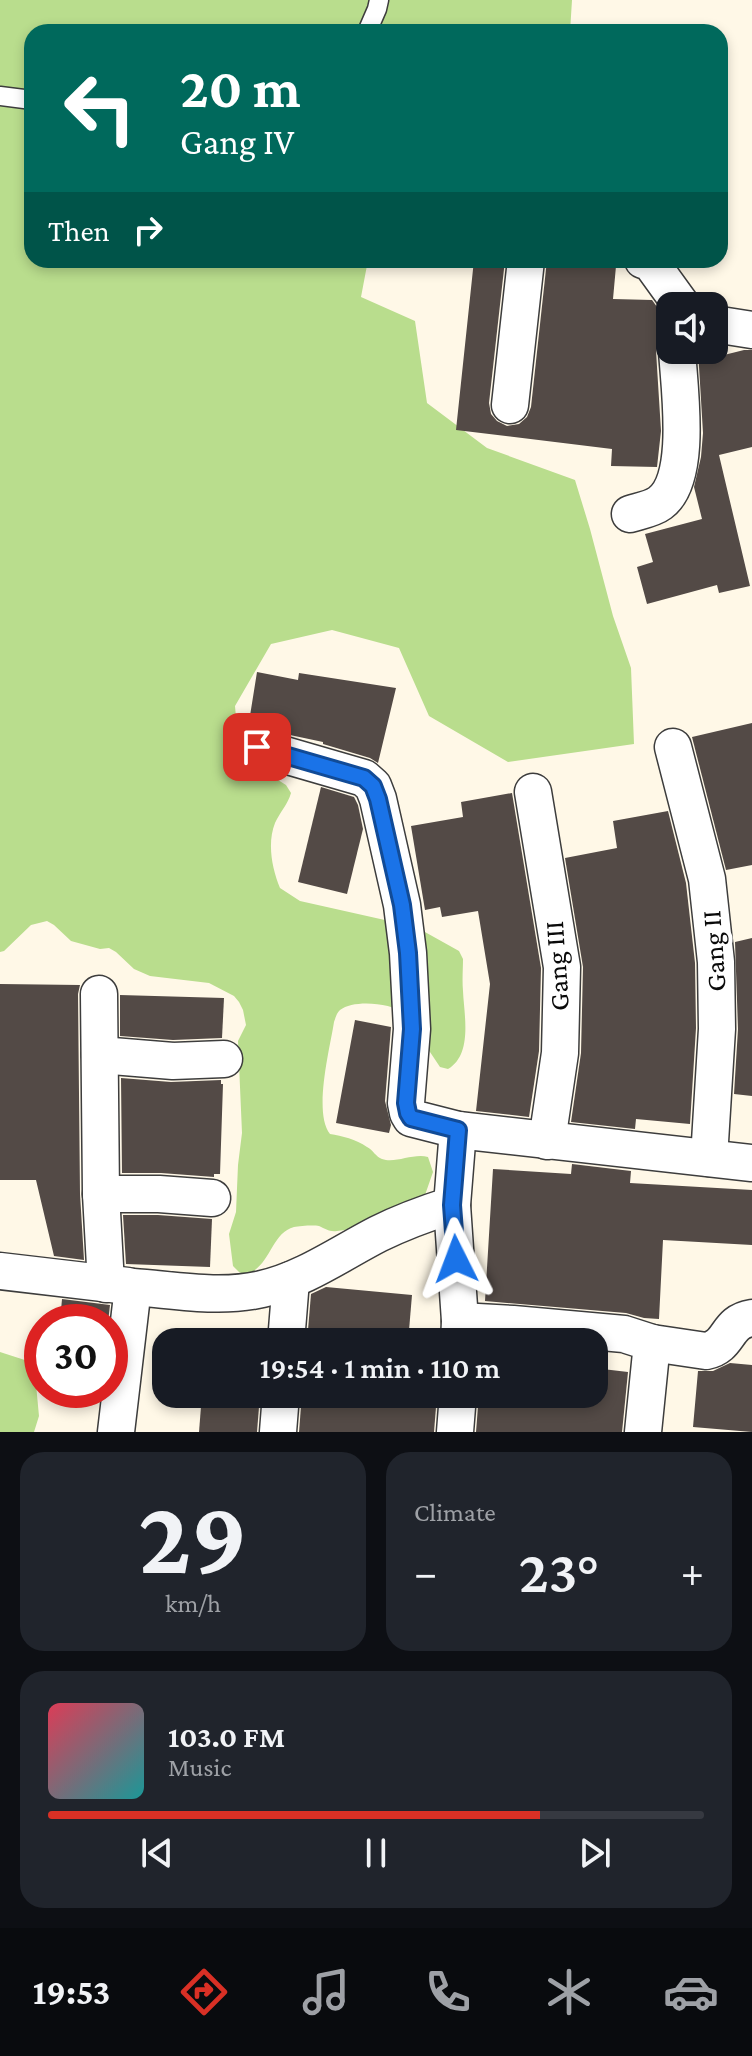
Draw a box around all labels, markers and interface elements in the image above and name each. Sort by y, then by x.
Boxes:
icon: left [48,56,152,160]
text: 20 m [180,57,301,119]
text: Gang IV [180,122,294,162]
icon: right [126,208,170,252]
text: Then [48,214,110,247]
map controls [656,292,728,364]
button: sound [656,292,728,364]
pin [223,713,291,781]
icon: arrive [235,725,279,769]
street label: Gang II [695,909,732,993]
street label: Gang III [538,920,575,1012]
position arrow [414,1217,498,1301]
speed limit sign: 30 [24,1304,128,1408]
text: 19:54 · 1 min · 110 m [260,1351,500,1384]
text: 29 [138,1479,248,1594]
text: Climate [414,1498,496,1527]
text: 23° [519,1538,599,1605]
text: − [414,1548,437,1596]
text: + [681,1548,704,1596]
text: km/h [165,1589,221,1618]
text: 103.0 FM [168,1720,285,1753]
text: Music [168,1753,231,1782]
icon: previous [135,1831,179,1875]
icon: pause [354,1831,398,1875]
icon: next [573,1831,617,1875]
icon: directions [176,1964,232,2020]
icon: music [298,1964,354,2020]
icon: phone [420,1964,476,2020]
icon: climate [541,1964,597,2020]
icon: car [663,1964,719,2020]
text: 19:53 [33,1972,110,2012]

